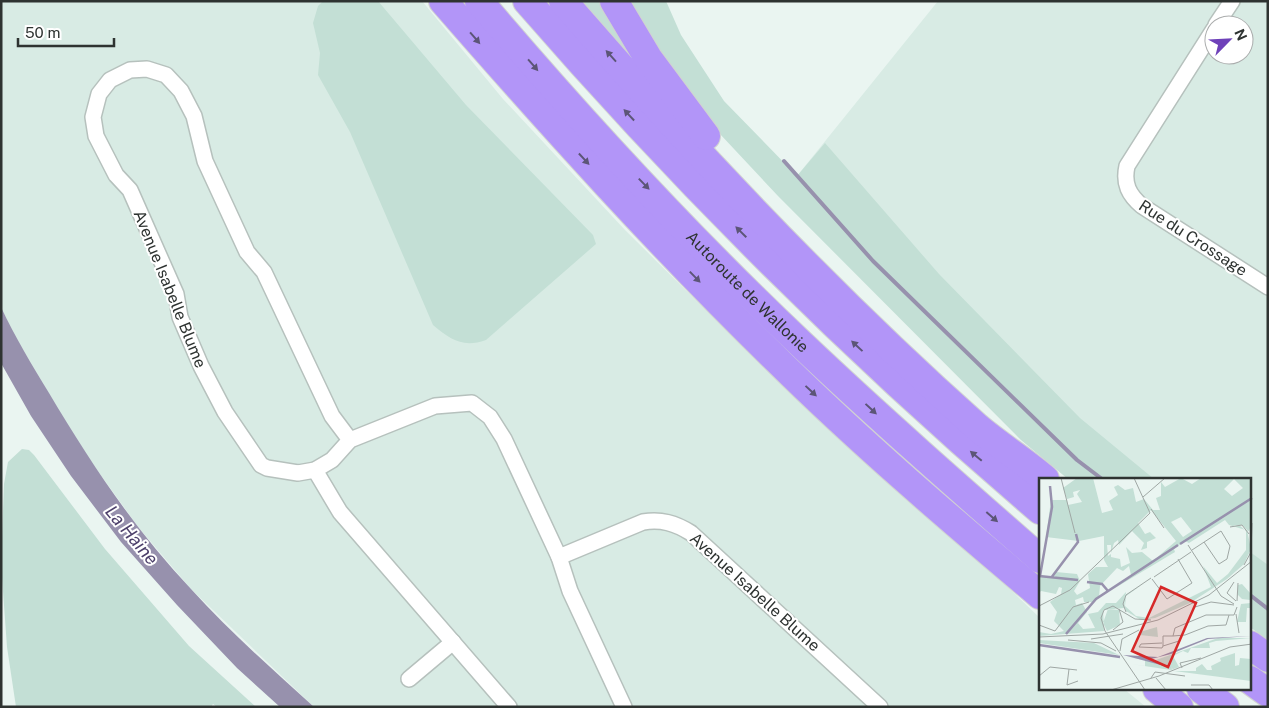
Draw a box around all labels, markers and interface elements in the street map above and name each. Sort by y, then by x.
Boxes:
scale bar [18,15,114,47]
north arrow [1204,15,1254,65]
text: 50 m [25,24,60,41]
text: N [1231,26,1250,43]
one-way arrow [470,31,481,44]
one-way arrow [606,50,617,62]
one-way arrow [528,58,539,71]
one-way arrow [623,109,635,121]
one-way arrow [578,153,590,165]
one-way arrow [638,177,650,189]
street label: Rue du Crossage [1135,196,1251,280]
street label: Avenue Isabelle Blume [130,207,210,371]
one-way arrow [735,226,747,238]
street label: Autoroute de Wallonie [683,227,813,356]
one-way arrow [689,271,701,283]
one-way arrow [851,340,863,352]
one-way arrow [804,385,816,397]
one-way arrow [865,403,877,415]
one-way arrow [971,450,983,462]
inset map [1039,478,1252,690]
water label: La Haine [101,501,163,569]
one-way arrow [986,512,999,523]
street label: Avenue Isabelle Blume [686,529,824,655]

